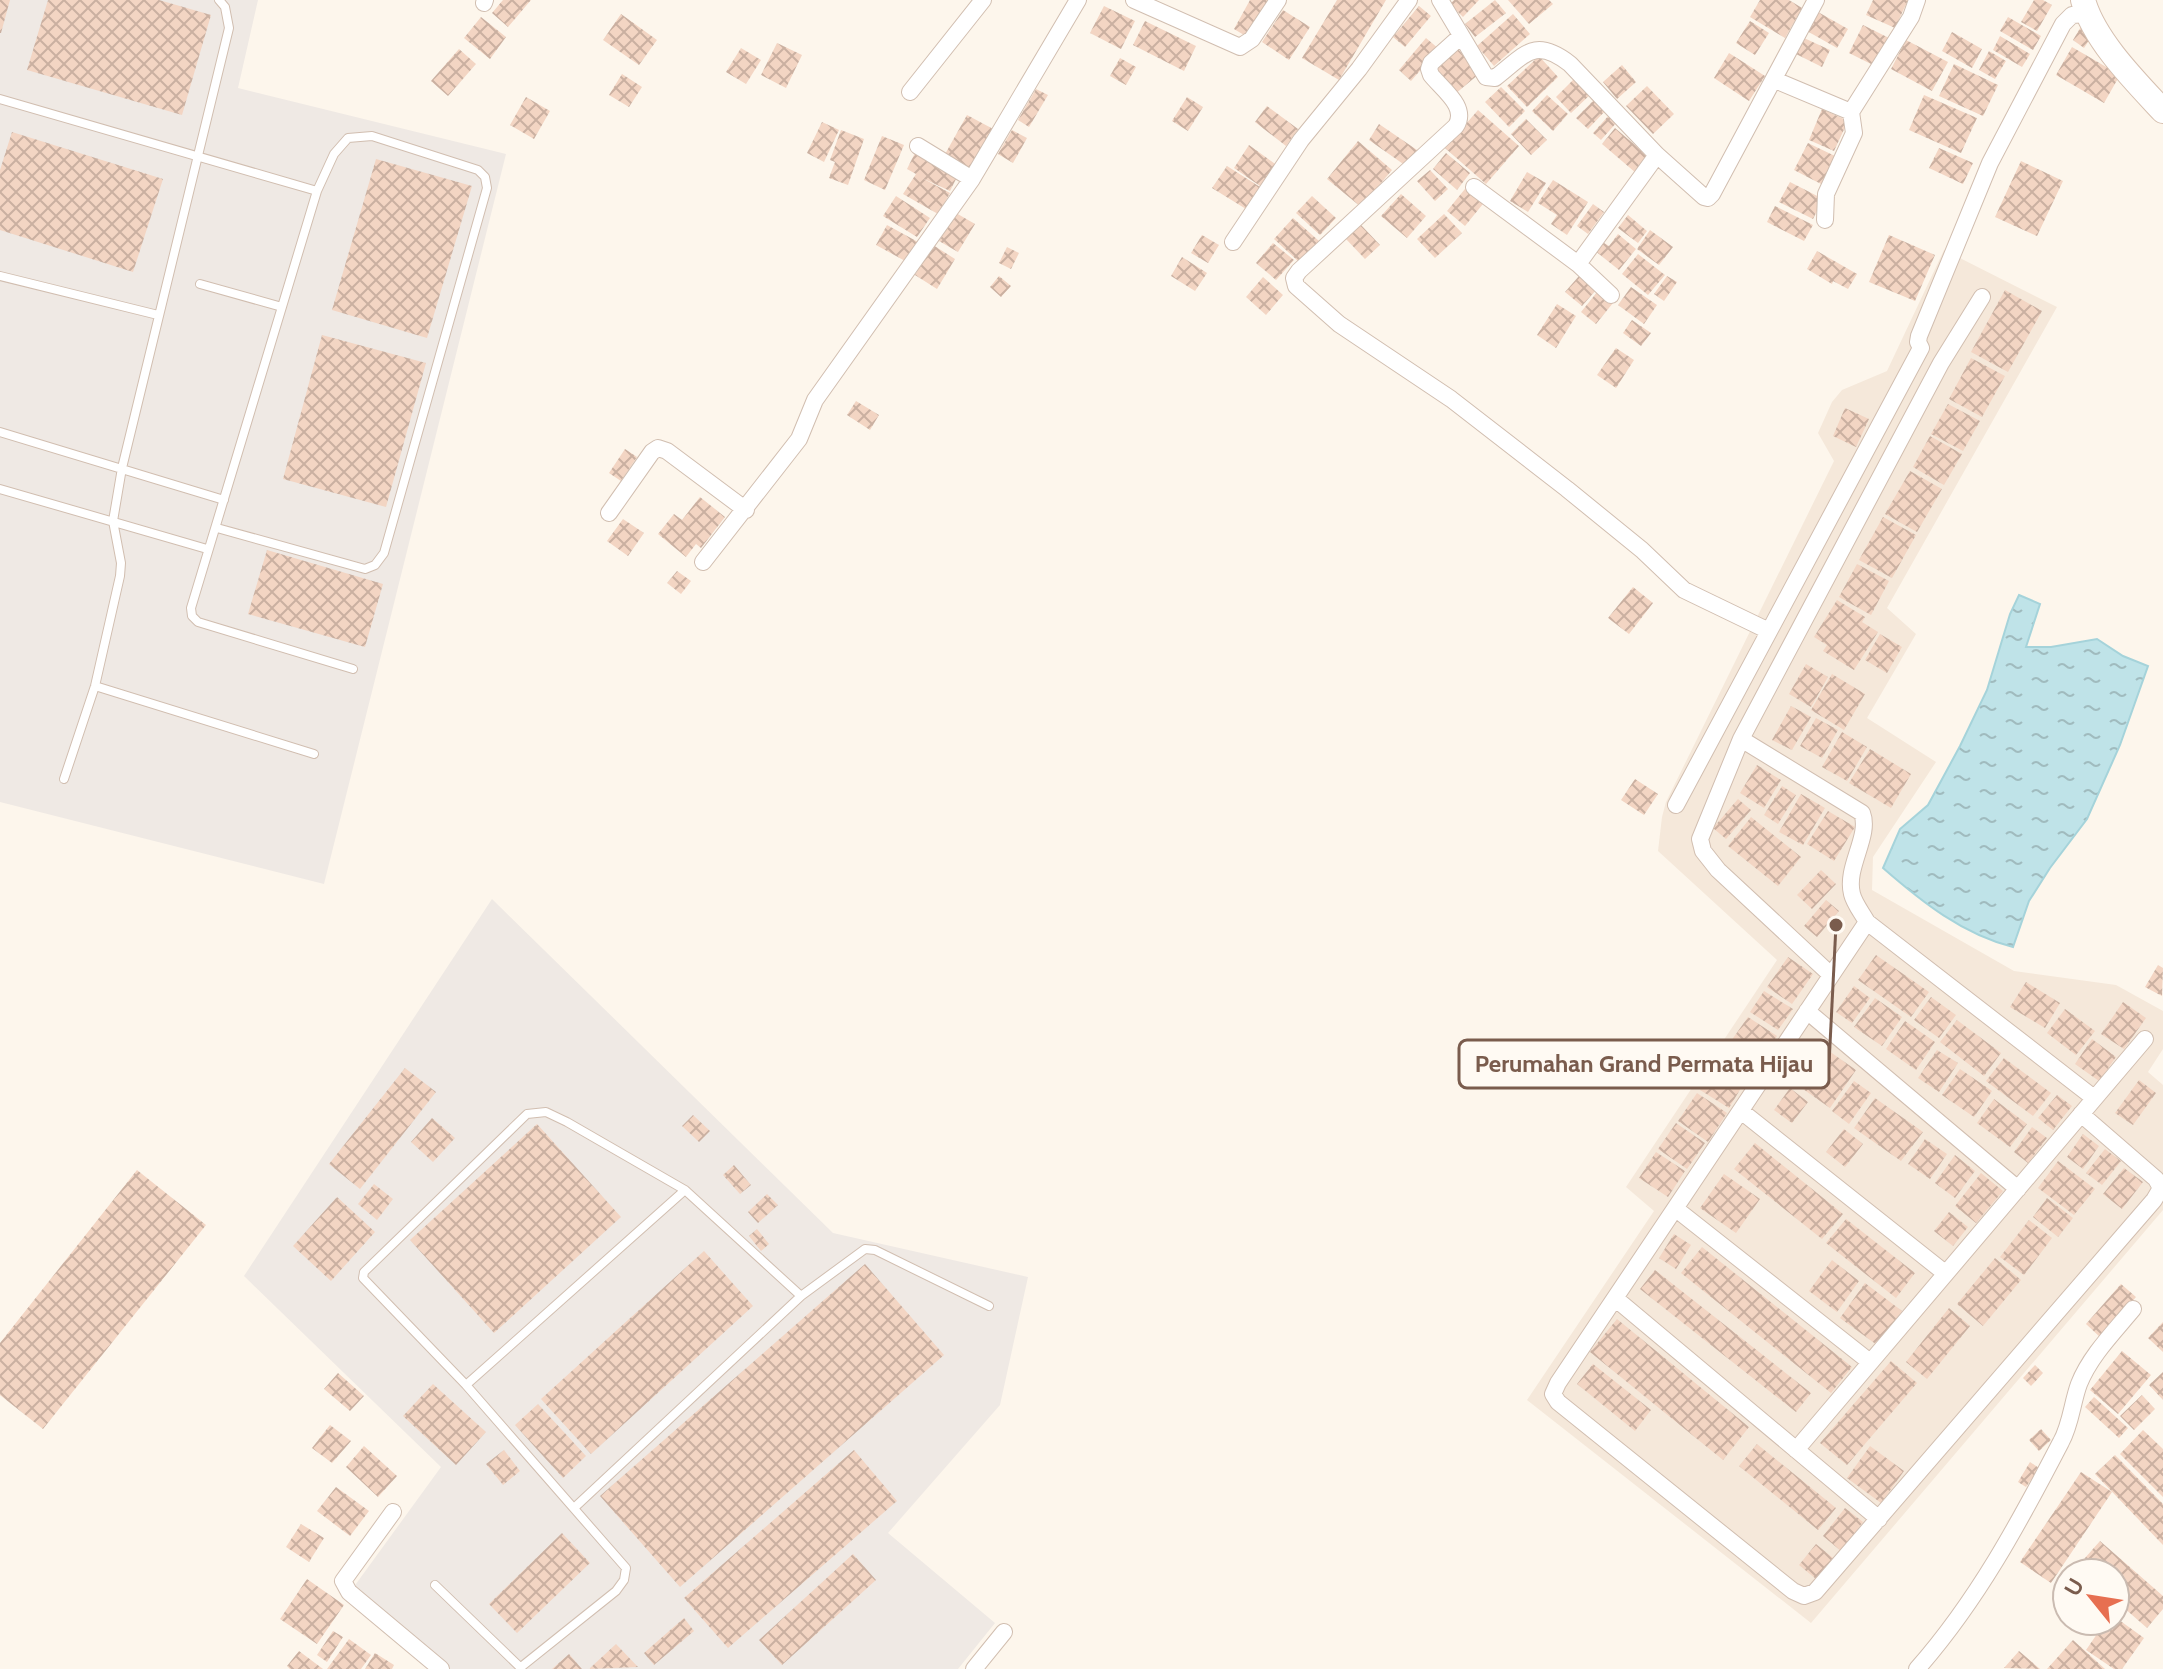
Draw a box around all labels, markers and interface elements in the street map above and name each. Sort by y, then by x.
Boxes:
callout: Perumahan Grand Permata Hijau [1459,1040,1829,1088]
text: Perumahan Grand Permata Hijau [1475,1049,1813,1078]
north arrow [2051,1557,2131,1637]
text: U [2058,1574,2090,1601]

